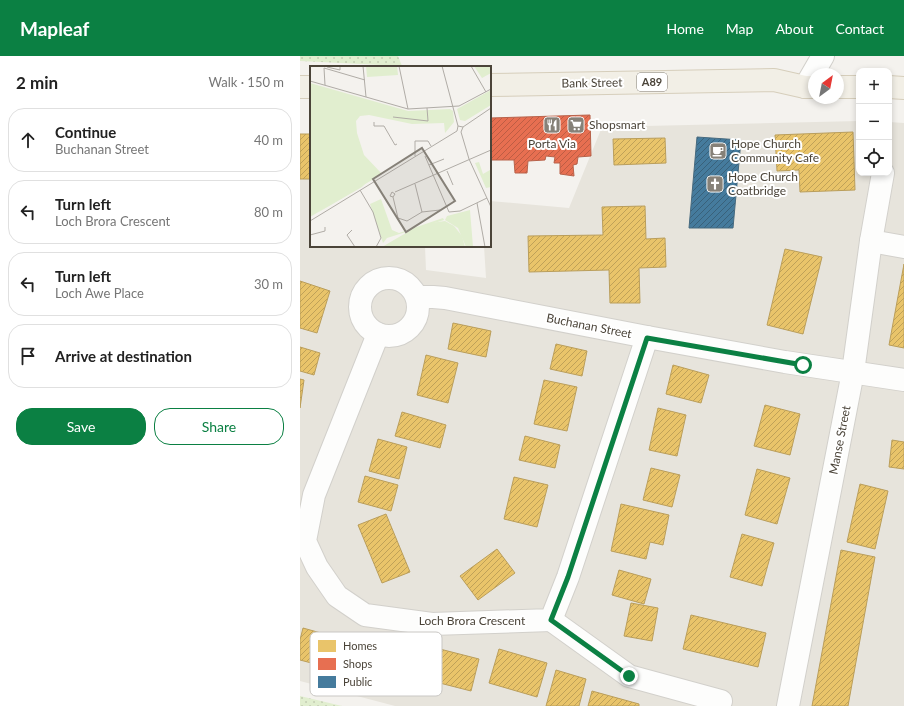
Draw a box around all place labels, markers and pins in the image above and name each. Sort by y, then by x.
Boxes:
restaurant icon: Porta Via [542,115,562,135]
supermarket icon: Shopsmart [566,115,586,135]
place label: Shopsmart [589,117,646,132]
place label: Porta Via [528,136,576,151]
place label: Hope Church Community Cafe [731,136,819,165]
cafe icon: Hope Church Community Cafe [708,141,728,161]
place label: Hope Church Coatbridge [728,169,798,198]
church icon: Hope Church Coatbridge [705,174,725,194]

